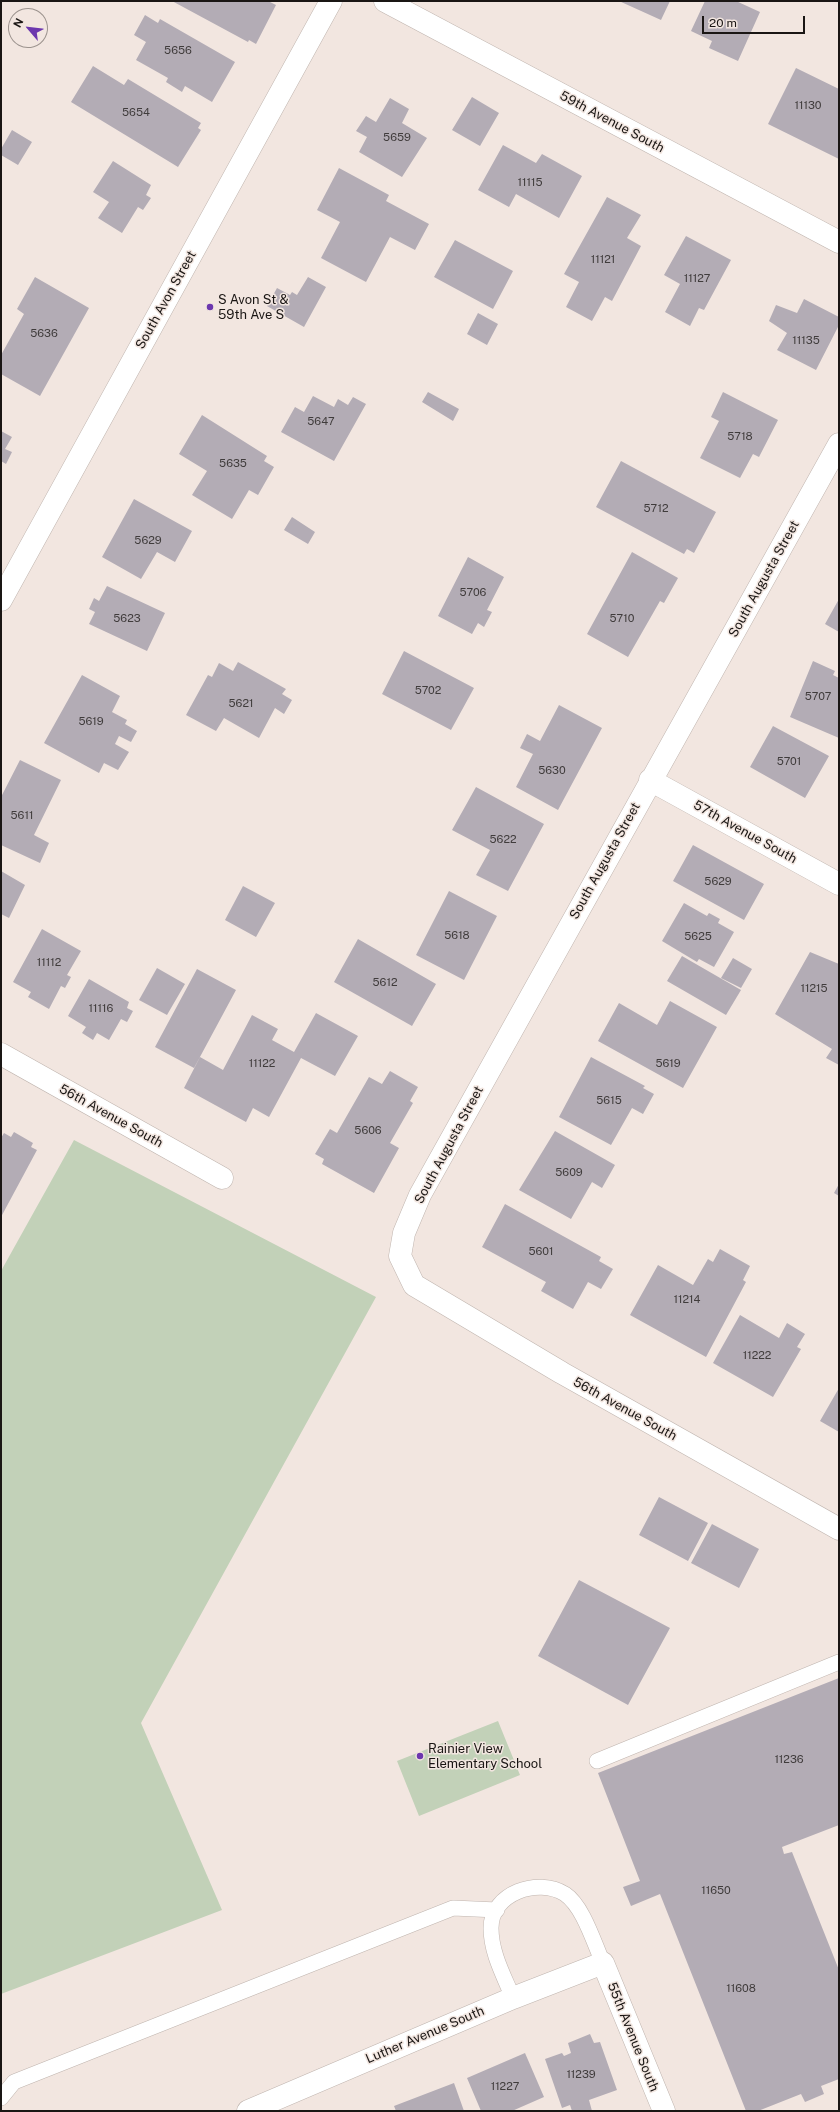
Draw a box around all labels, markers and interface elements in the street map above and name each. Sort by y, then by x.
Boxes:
north arrow [8,8,48,48]
scale bar [704,8,807,34]
text: N [11,16,26,29]
text: 20 m [709,16,737,30]
house number: 5656 [164,44,192,58]
street label: 59th Avenue South [557,88,667,156]
house number: 11130 [794,99,822,113]
house number: 5654 [122,106,150,120]
house number: 5659 [383,131,411,145]
house number: 11115 [518,176,542,190]
street label: South Avon Street [132,248,200,352]
house number: 11121 [591,253,615,267]
house number: 11127 [684,272,710,286]
place label: S Avon St & 59th Ave S [218,292,289,323]
marker: S Avon St & 59th Ave S [205,302,215,312]
house number: 5636 [30,327,58,341]
house number: 11135 [792,334,820,348]
house number: 5647 [307,415,335,429]
house number: 5718 [727,430,753,444]
house number: 5635 [219,457,247,471]
house number: 5712 [644,502,668,516]
street label: South Augusta Street [725,518,803,640]
house number: 5629 [134,534,162,548]
house number: 5706 [460,586,486,600]
house number: 5623 [113,612,141,626]
house number: 5710 [609,612,635,626]
house number: 5702 [415,684,441,698]
house number: 5707 [805,690,831,704]
house number: 5621 [229,697,253,711]
house number: 5619 [78,715,104,729]
house number: 5701 [777,755,801,769]
house number: 5630 [538,764,566,778]
street label: 57th Avenue South [691,797,799,867]
street label: South Augusta Street [566,800,644,922]
house number: 5611 [11,809,33,823]
house number: 5622 [489,833,517,847]
house number: 5629 [704,875,732,889]
house number: 5618 [444,929,470,943]
house number: 5625 [684,930,712,944]
house number: 11112 [37,956,61,970]
house number: 5612 [373,976,397,990]
house number: 11215 [800,982,828,996]
house number: 11116 [89,1002,113,1016]
house number: 11122 [249,1057,275,1071]
house number: 5619 [655,1057,681,1071]
street label: 56th Avenue South [56,1081,166,1151]
street label: South Augusta Street [411,1083,487,1207]
house number: 5615 [596,1094,622,1108]
house number: 5606 [354,1124,382,1138]
house number: 5609 [555,1166,583,1180]
house number: 5601 [528,1245,554,1259]
house number: 11214 [674,1293,700,1307]
house number: 11222 [743,1349,771,1363]
street label: 56th Avenue South [570,1374,680,1444]
place label: Rainier View Elementary School [428,1741,542,1772]
marker: Rainier View Elementary School [415,1751,425,1761]
house number: 11236 [774,1753,804,1767]
house number: 11650 [701,1884,731,1898]
street label: 55th Avenue South [604,1980,662,2094]
house number: 11608 [726,1982,756,1996]
street label: Luther Avenue South [363,2003,487,2067]
house number: 11239 [566,2068,596,2082]
house number: 11227 [491,2080,519,2094]

